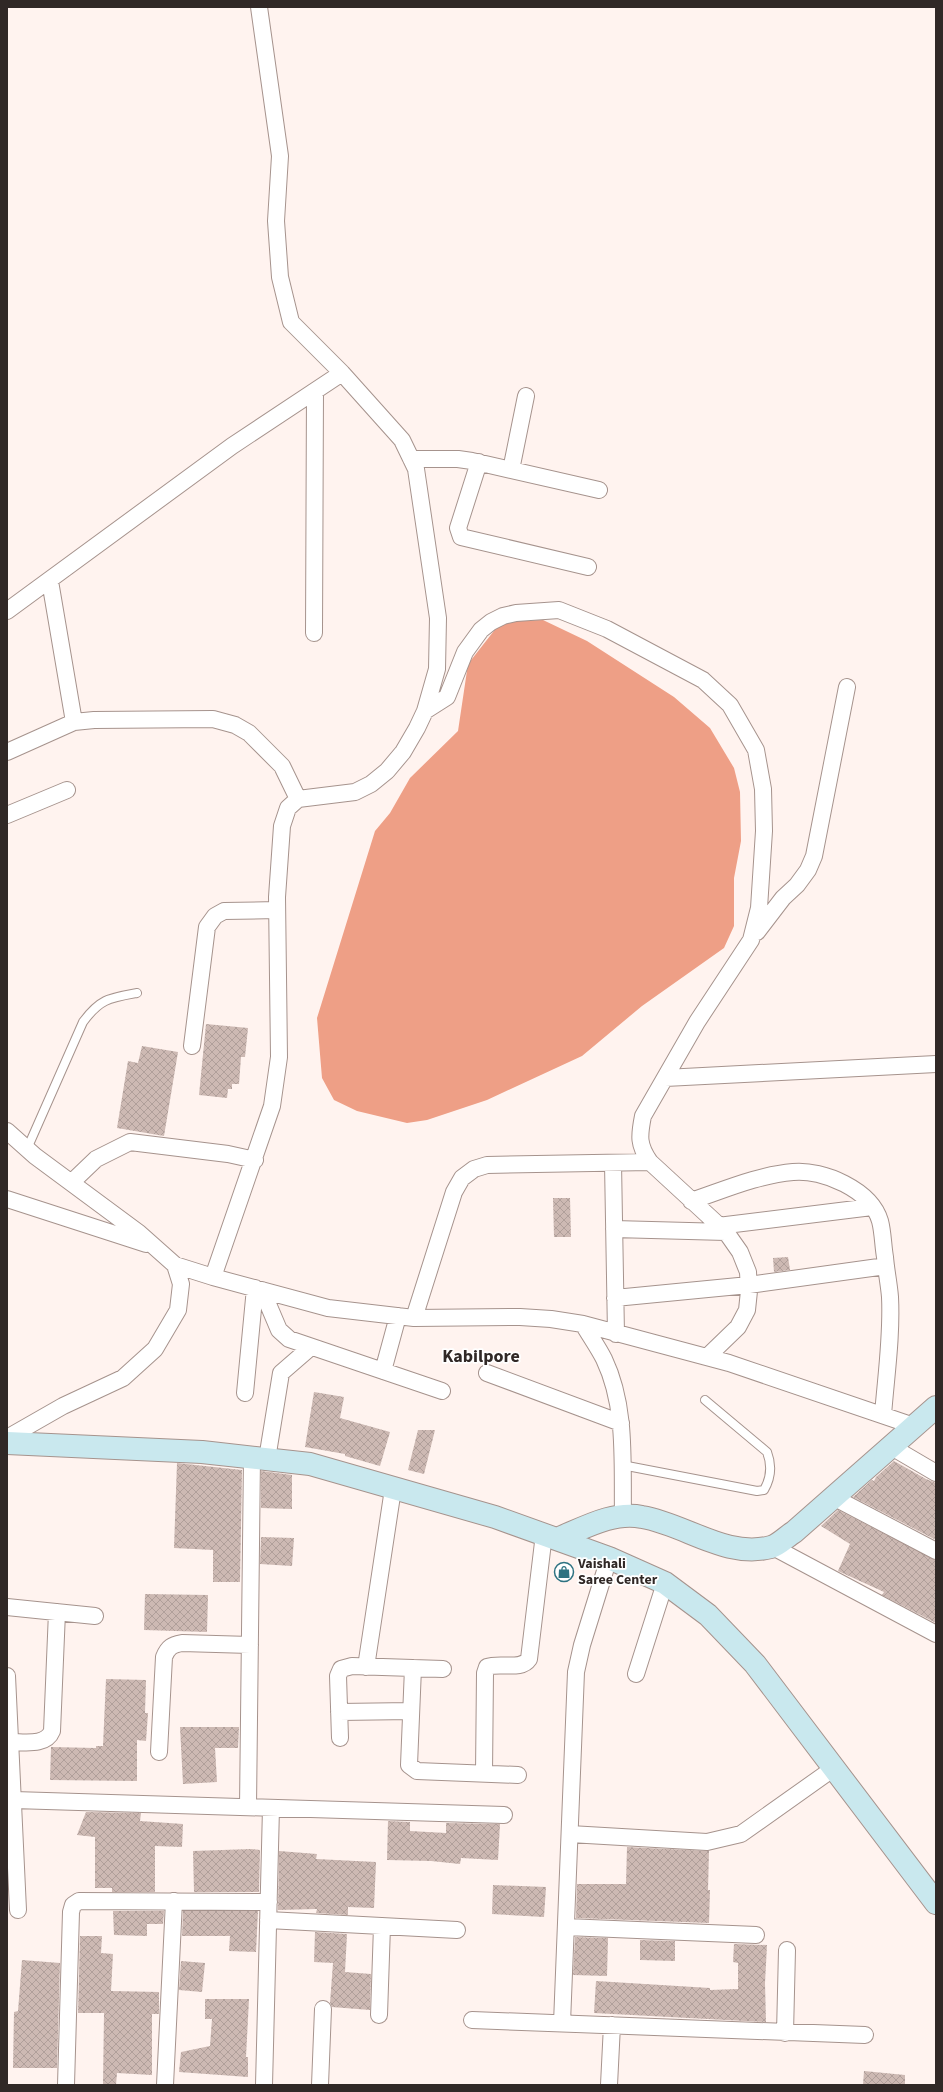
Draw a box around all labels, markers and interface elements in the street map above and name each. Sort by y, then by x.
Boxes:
district label: Kabilpore [442,1344,520,1369]
place label: Vaishali Saree Center [577,1554,658,1590]
shop icon: Vaishali Saree Center [553,1561,575,1583]

